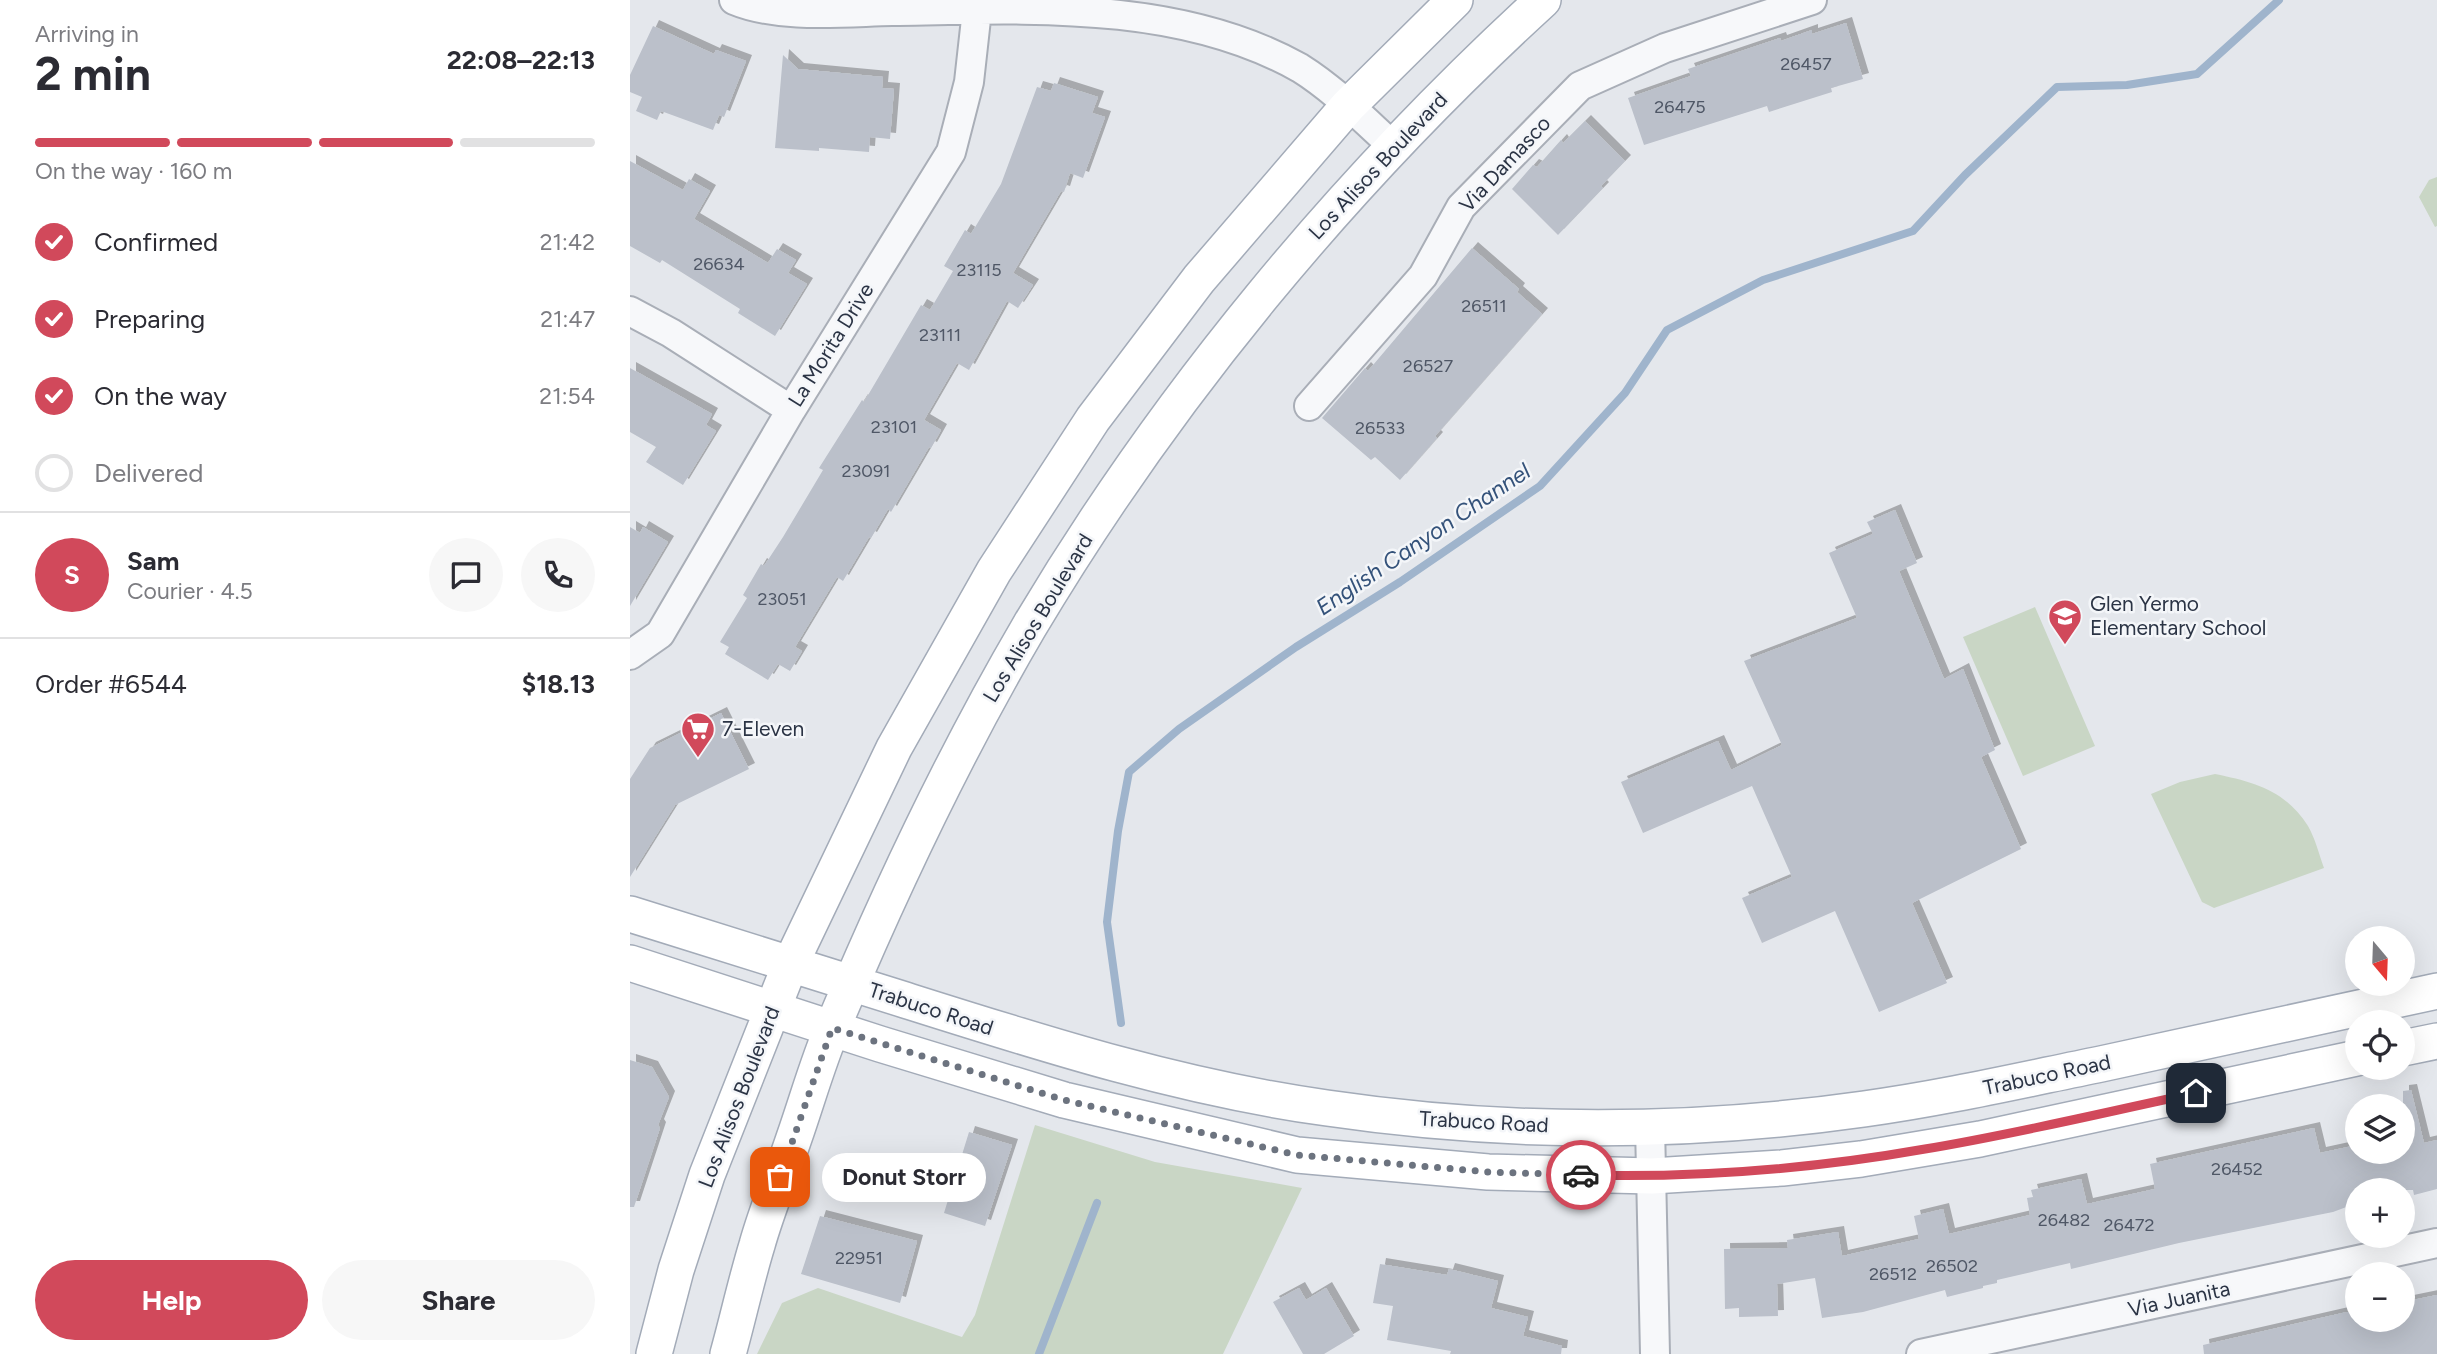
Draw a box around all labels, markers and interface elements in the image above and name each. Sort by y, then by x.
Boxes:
text: Arriving in [35,20,139,48]
text: 22:08–22:13 [447,44,595,76]
text: 2 min [35,46,151,102]
house number: 26457 [1780,53,1832,75]
street label: Los Alisos Boulevard [1303,87,1452,244]
house number: 26475 [1654,96,1706,118]
street label: Via Damasco [1454,110,1556,217]
text: On the way · 160 m [35,157,232,185]
icon: check [35,223,73,261]
text: Confirmed [94,226,218,258]
text: 21:42 [540,228,595,256]
house number: 26634 [693,253,745,275]
house number: 23115 [956,259,1002,281]
street label: La Morita Drive [783,278,879,411]
house number: 26511 [1461,295,1507,317]
icon: check [35,300,73,338]
text: Preparing [94,303,205,335]
text: 21:47 [540,305,595,333]
house number: 23111 [919,324,961,346]
house number: 26527 [1403,355,1453,377]
icon: check [35,377,73,415]
text: On the way [94,380,227,412]
text: 21:54 [539,382,595,410]
house number: 23101 [871,416,917,438]
house number: 26533 [1355,417,1405,439]
water label: English Canyon Channel [1311,456,1536,621]
text: Delivered [94,457,203,489]
house number: 23091 [841,460,891,482]
street label: Los Alisos Boulevard [977,529,1098,706]
button: chat [429,538,503,612]
button: phone [521,538,595,612]
text: Sam [127,545,179,577]
text: S [64,559,80,591]
text: Courier · 4.5 [127,577,253,605]
house number: 23051 [757,588,807,610]
place label: Glen Yermo Elementary School [2090,591,2266,640]
school or university icon: Glen Yermo Elementary School [2046,597,2084,646]
text: Order #6544 [35,668,187,700]
text: $18.13 [522,668,595,700]
supermarket icon: 7-Eleven [679,710,717,759]
place label: 7-Eleven [722,716,804,741]
north arrow [2345,926,2415,996]
map controls [2345,926,2415,1332]
street label: Trabuco Road [866,977,997,1040]
street label: Los Alisos Boulevard [692,1003,785,1191]
button: locate [2345,1010,2415,1080]
street label: Trabuco Road [1981,1049,2113,1100]
pin [2166,1063,2226,1123]
icon: home [2177,1074,2215,1112]
button: layers [2345,1094,2415,1164]
street label: Trabuco Road [1419,1106,1549,1137]
courier [1546,1140,1616,1210]
pin [750,1147,810,1207]
callout: Donut Storr [822,1152,986,1202]
icon: car [1562,1156,1600,1194]
icon: bag [761,1158,799,1196]
house number: 26452 [2211,1158,2263,1180]
text: Donut Storr [842,1163,966,1191]
button: + [2345,1178,2415,1248]
house number: 26482 [2038,1209,2090,1231]
house number: 26472 [2103,1214,2155,1236]
house number: 22951 [835,1247,883,1269]
house number: 26502 [1926,1255,1978,1277]
button: Help [35,1260,308,1340]
button: Share [322,1260,595,1340]
button: − [2345,1262,2415,1332]
house number: 26512 [1869,1263,1917,1285]
street label: Via Juanita [2126,1275,2232,1322]

